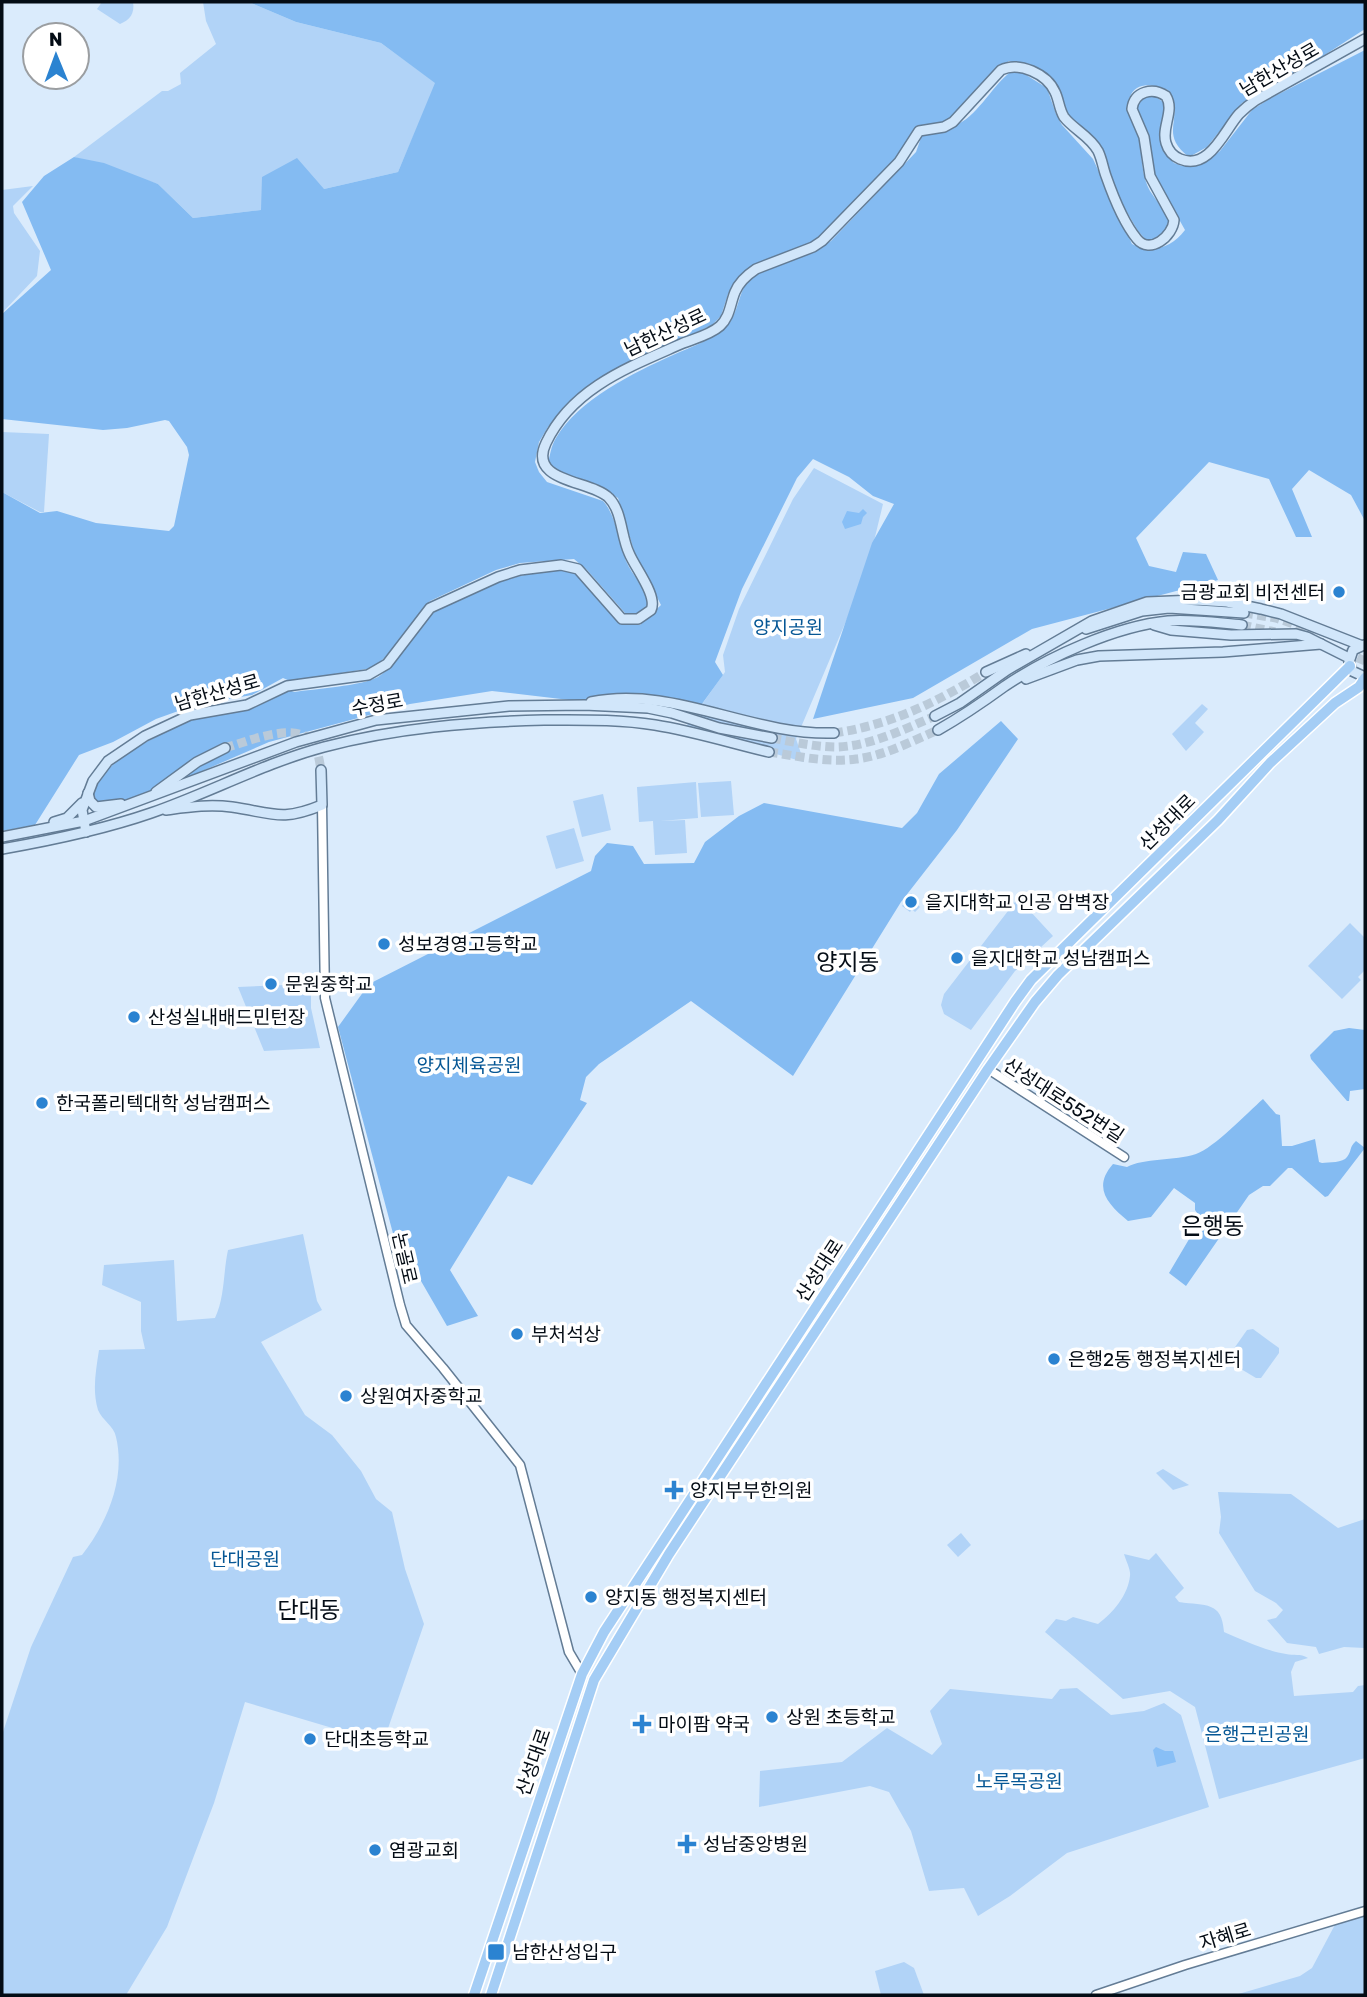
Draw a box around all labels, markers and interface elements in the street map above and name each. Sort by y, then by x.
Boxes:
north arrow [21,21,91,91]
text: N [49,28,63,51]
street label: 남한산성로 [1236,38,1323,101]
street label: 남한산성로 [621,304,710,361]
place label: 금광교회 비전센터 [1181,581,1325,604]
marker: 금광교회 비전센터 [1331,584,1347,600]
park label: 양지공원 [753,616,823,639]
street label: 남한산성로 [172,669,262,716]
street label: 수정로 [349,689,405,720]
street label: 산성대로 [1135,790,1200,855]
place label: 을지대학교 인공 암벽장 [925,891,1109,914]
marker: 을지대학교 인공 암벽장 [903,894,919,910]
place label: 성보경영고등학교 [398,933,538,956]
marker: 성보경영고등학교 [376,936,392,952]
place label: 을지대학교 성남캠퍼스 [971,947,1150,970]
district label: 양지동 [816,948,880,976]
marker: 을지대학교 성남캠퍼스 [949,950,965,966]
place label: 문원중학교 [285,973,372,996]
marker: 문원중학교 [263,976,279,992]
place label: 산성실내배드민턴장 [148,1006,305,1029]
marker: 산성실내배드민턴장 [126,1009,142,1025]
street label: 산성대로552번길 [999,1053,1128,1148]
park label: 양지체육공원 [417,1054,521,1077]
place label: 한국폴리텍대학 성남캠퍼스 [56,1092,270,1115]
marker: 한국폴리텍대학 성남캠퍼스 [34,1095,50,1111]
district label: 은행동 [1181,1212,1245,1240]
street label: 논골로 [387,1230,422,1286]
street label: 산성대로 [791,1235,848,1306]
place label: 부처석상 [531,1323,601,1346]
marker: 부처석상 [509,1326,525,1342]
place label: 은행2동 행정복지센터 [1068,1348,1241,1371]
marker: 은행2동 행정복지센터 [1046,1351,1062,1367]
place label: 상원여자중학교 [360,1385,482,1408]
marker: 상원여자중학교 [338,1388,354,1404]
place label: 양지부부한의원 [690,1479,812,1502]
marker: 양지부부한의원 [664,1480,684,1500]
park label: 단대공원 [210,1548,280,1571]
place label: 양지동 행정복지센터 [605,1586,767,1609]
marker: 양지동 행정복지센터 [583,1589,599,1605]
district label: 단대동 [277,1596,341,1624]
place label: 상원 초등학교 [786,1706,896,1729]
marker: 상원 초등학교 [764,1709,780,1725]
place label: 마이팜 약국 [658,1713,750,1736]
marker: 마이팜 약국 [632,1714,652,1734]
park label: 은행근린공원 [1205,1723,1309,1746]
street label: 산성대로 [511,1725,556,1799]
place label: 단대초등학교 [324,1728,429,1751]
marker: 단대초등학교 [302,1731,318,1747]
park label: 노루목공원 [975,1770,1063,1793]
place label: 성남중앙병원 [703,1833,808,1856]
marker: 성남중앙병원 [677,1834,697,1854]
place label: 염광교회 [389,1839,459,1862]
marker: 염광교회 [367,1842,383,1858]
street label: 자혜로 [1197,1918,1254,1955]
place label: 남한산성입구 [512,1941,617,1964]
marker: 남한산성입구 [486,1942,506,1962]

